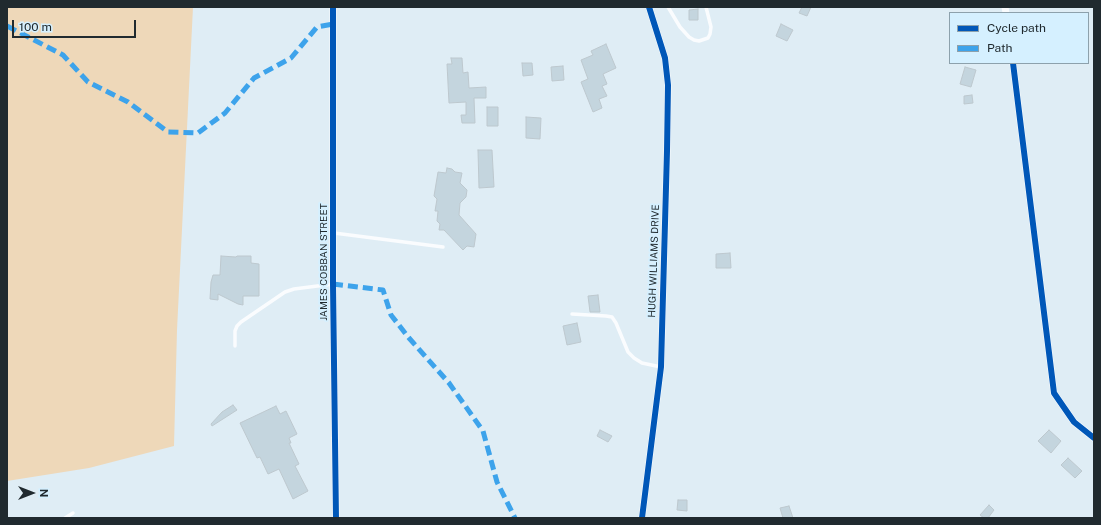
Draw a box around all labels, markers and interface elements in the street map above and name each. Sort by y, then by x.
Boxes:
scale bar [14,12,138,38]
legend [949,12,1089,64]
text: 100 m [19,20,52,34]
text: Cycle path [987,21,1046,35]
text: Path [987,41,1013,55]
street label: JAMES COBBAN STREET [318,203,330,321]
street label: HUGH WILLIAMS DRIVE [646,204,662,318]
north arrow [12,473,52,513]
text: N [38,489,50,497]

